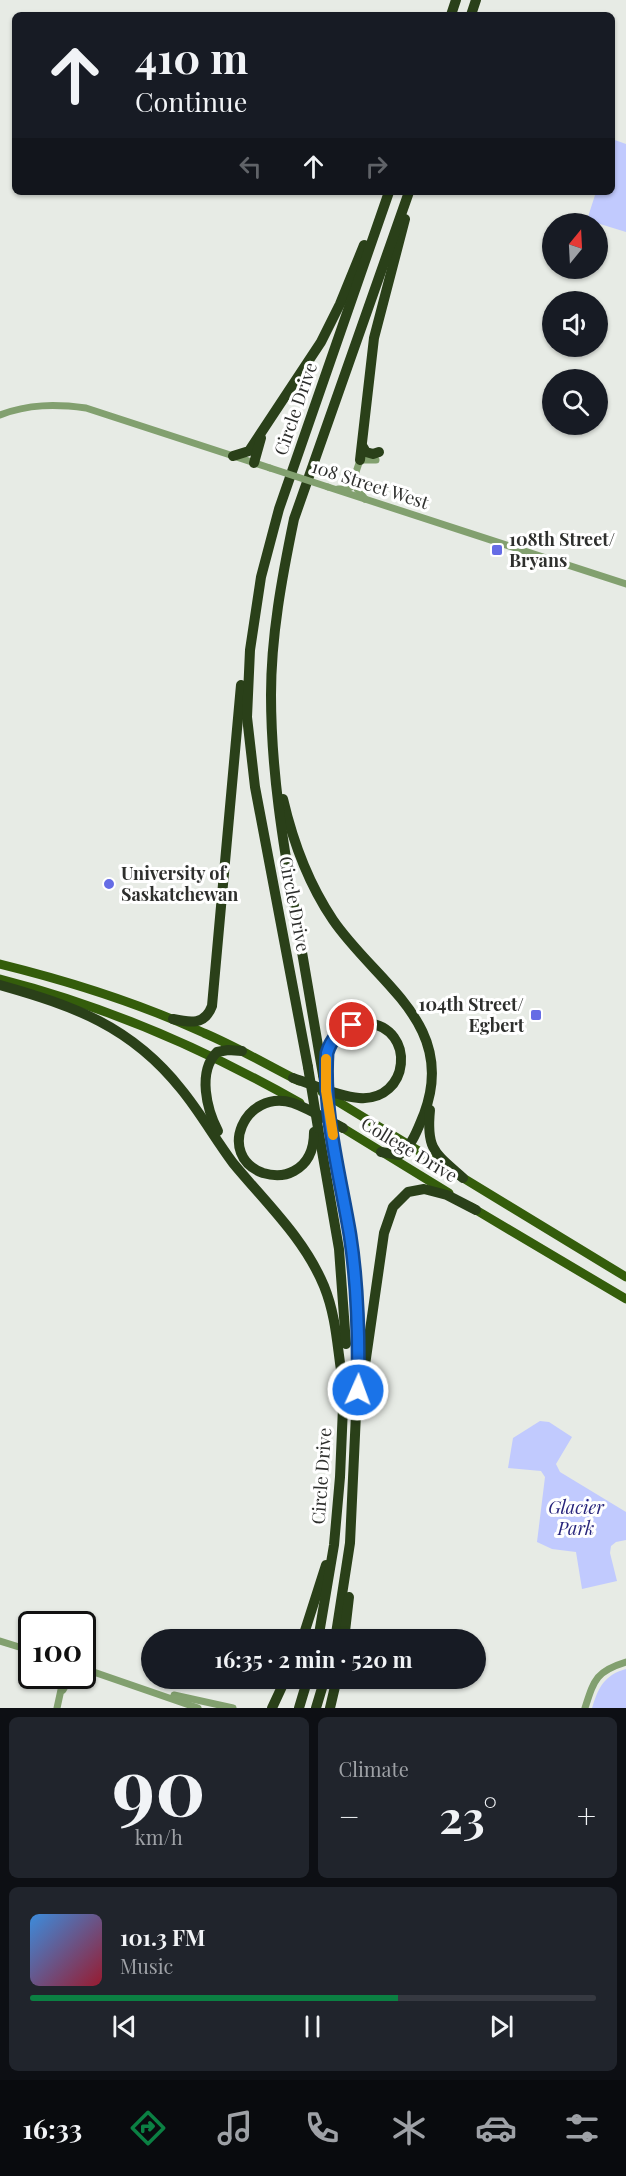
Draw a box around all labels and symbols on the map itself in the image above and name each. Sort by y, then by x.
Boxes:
north arrow [542,213,608,279]
street label: Circle Drive [268,359,322,458]
street label: 108 Street West [309,454,433,514]
place label: 108th Street/ Bryans [509,527,616,572]
marker: 108th Street/ Bryans [490,543,504,557]
street label: Circle Drive [274,854,316,954]
place label: University of Saskatchewan [121,861,238,906]
marker: University of Saskatchewan [102,877,116,891]
place label: 104th Street/ Egbert [419,992,525,1037]
pin [326,999,377,1050]
marker: 104th Street/ Egbert [529,1008,543,1022]
street label: College Drive [357,1111,462,1187]
position arrow [326,1358,390,1422]
street label: Circle Drive [306,1427,336,1525]
park label: Glacier Park [548,1495,605,1540]
speed limit sign: 100 [18,1611,96,1689]

